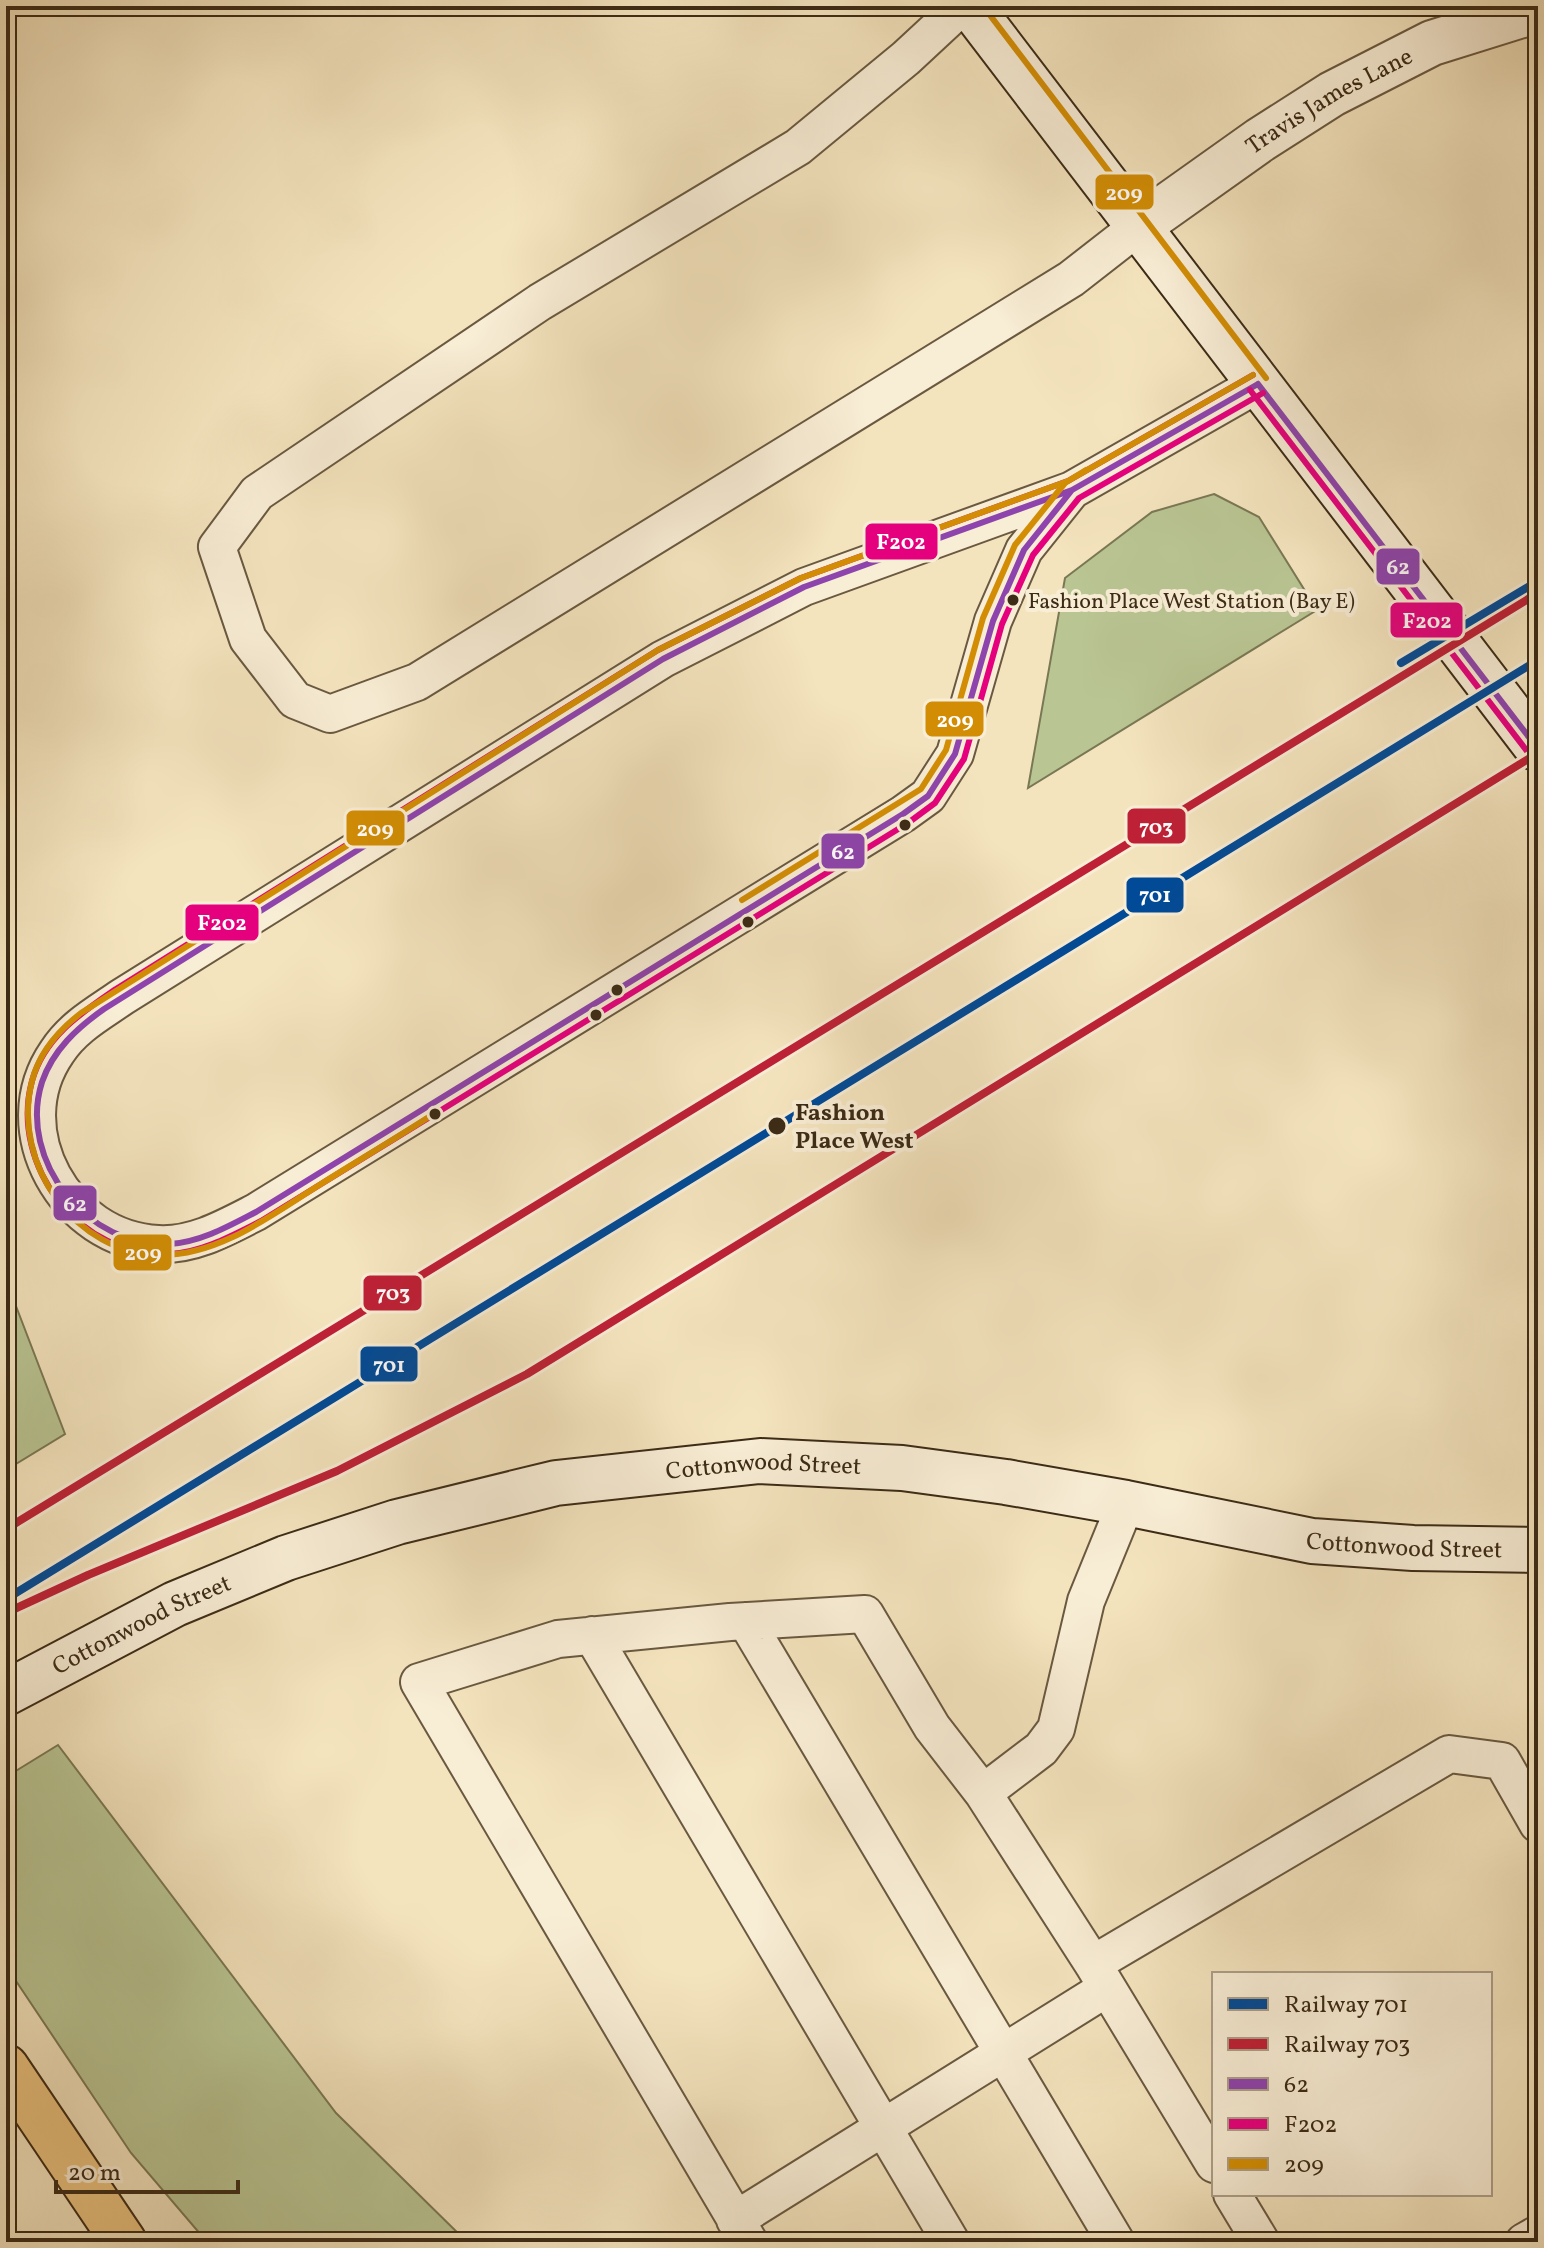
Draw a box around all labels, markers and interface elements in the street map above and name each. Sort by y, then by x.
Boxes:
street label: Travis James Lane [1239,41,1419,164]
line badge: 209 [1094,173,1155,211]
text: 209 [1105,179,1143,210]
line badge: F202 [864,522,939,561]
text: F202 [876,528,926,559]
line badge: 62 [1375,547,1421,586]
text: 62 [1386,553,1410,584]
place label: Fashion Place West Station (Bay E) [1028,587,1355,618]
marker: Fashion Place West Station (Bay E) [1005,592,1021,608]
line badge: F202 [1389,601,1464,639]
text: F202 [1402,607,1452,638]
line badge: 209 [924,700,985,738]
text: 209 [936,706,974,737]
line badge: 703 [1126,807,1187,845]
line badge: 209 [345,809,406,847]
text: 703 [1139,813,1173,844]
text: 209 [356,815,394,846]
unlabelled marker [897,817,913,833]
line badge: 62 [820,832,866,870]
text: 62 [831,838,855,869]
line badge: 701 [1125,876,1185,914]
text: 701 [1139,881,1171,912]
line badge: F202 [184,903,260,942]
text: F202 [197,909,247,940]
unlabelled marker [740,914,756,930]
unlabelled marker [609,982,625,998]
unlabelled marker [588,1007,604,1023]
place label: Fashion Place West [795,1097,914,1159]
unlabelled marker [427,1106,443,1122]
marker: Fashion Place West [766,1115,788,1137]
line badge: 62 [52,1184,98,1222]
text: 62 [63,1190,87,1221]
line badge: 209 [112,1233,173,1272]
text: 209 [124,1239,162,1270]
line badge: 703 [362,1274,423,1312]
text: 703 [376,1279,410,1310]
line badge: 701 [359,1345,419,1383]
text: 701 [373,1351,405,1382]
street label: Cottonwood Street [664,1446,862,1490]
street label: Cottonwood Street [1305,1526,1503,1568]
street label: Cottonwood Street [47,1568,237,1685]
legend [1212,1972,1492,2196]
text: Railway 701 [1284,1989,1408,2023]
text: Railway 703 [1284,2029,1410,2063]
text: 62 [1284,2069,1309,2103]
text: F202 [1284,2109,1337,2143]
scale bar [56,2144,238,2194]
text: 209 [1284,2149,1324,2183]
text: 20 m [68,2157,121,2191]

